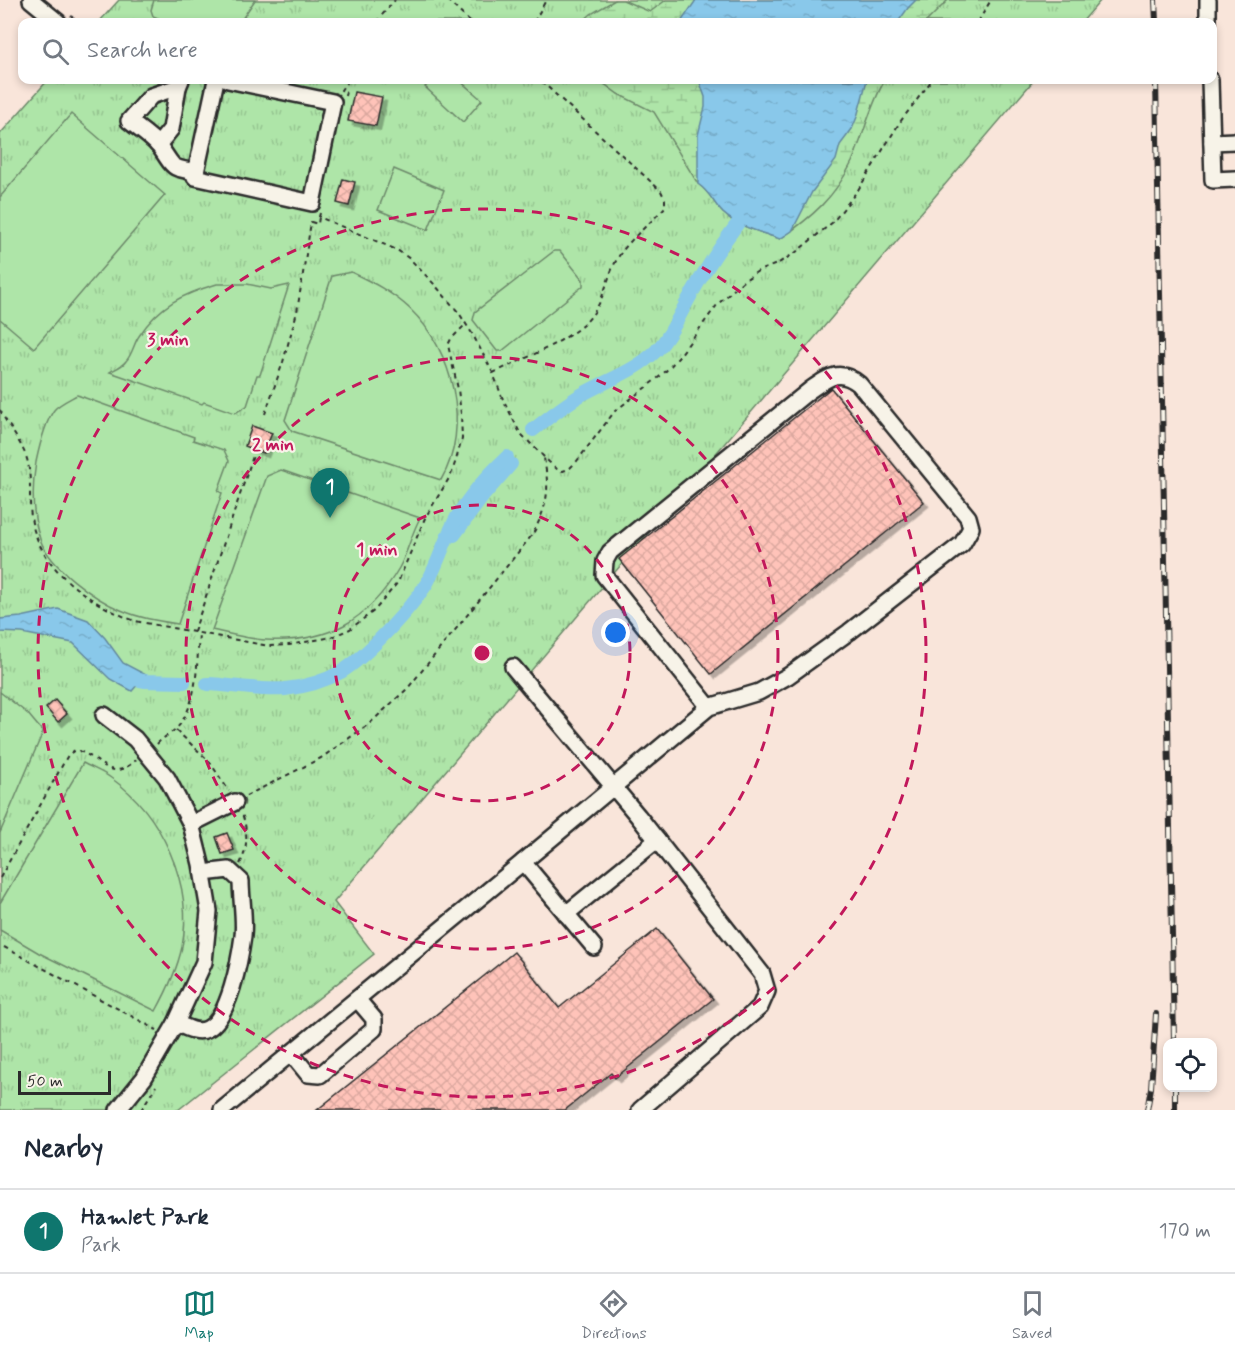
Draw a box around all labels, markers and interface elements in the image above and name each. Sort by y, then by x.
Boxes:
search box [18,18,1217,84]
icon: search [39,35,72,68]
text: Search here [87,37,198,65]
text: 3 min [147,328,189,352]
text: 2 min [252,433,294,457]
pin: 1 [310,468,350,518]
text: 1 min [356,538,398,562]
your location [601,618,630,647]
centre of rings [472,643,492,663]
map controls [1163,1038,1217,1092]
button: locate [1163,1038,1217,1092]
scale bar [18,1068,111,1096]
text: 50 m [27,1071,63,1092]
text: Nearby [24,1132,103,1166]
text: Hamlet Park [81,1204,209,1232]
text: 1 [39,1218,48,1245]
text: 170 m [1159,1218,1211,1245]
text: Park [81,1232,121,1259]
tab: Map [183,1287,216,1344]
tab: Directions [581,1287,647,1344]
tab: Saved [1012,1287,1052,1344]

